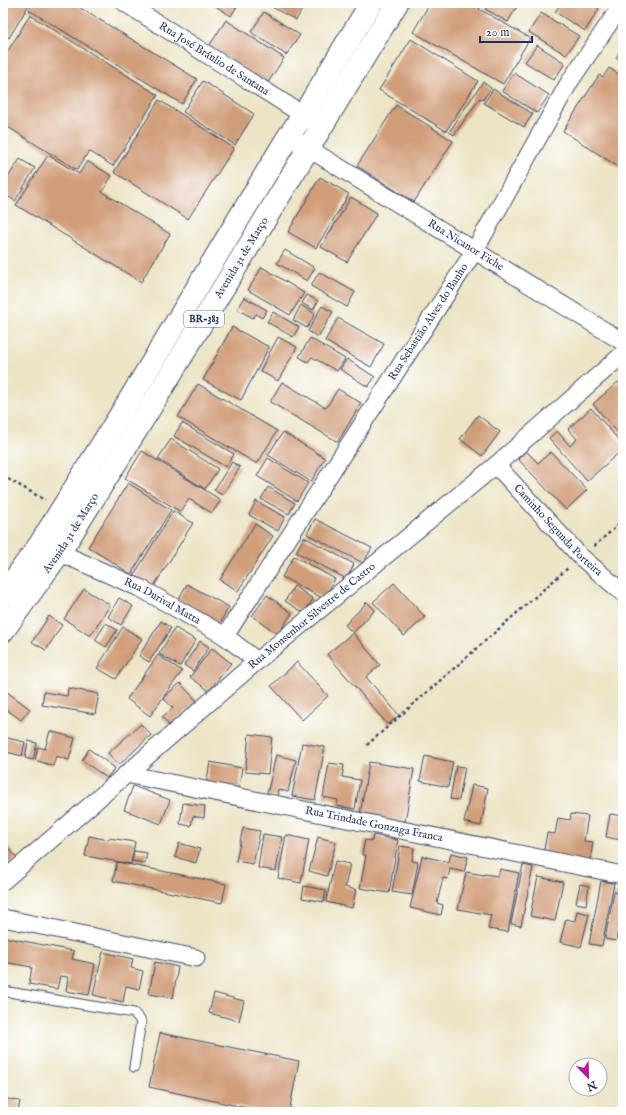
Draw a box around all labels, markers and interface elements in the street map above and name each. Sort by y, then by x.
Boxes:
scale bar [480,18,532,44]
street label: Rua José Bráulio de Santana [156,19,272,99]
text: 20 m [486,25,509,40]
street label: Avenida 31 de Março [211,215,272,302]
street label: Rua Nicanor Fiche [425,217,506,274]
street label: Rua Sebastião Alves do Banho [385,261,471,383]
road number: BR-383 [184,311,224,327]
street label: Caminho Segunda Porteira [510,481,605,579]
street label: Avenida 31 de Março [39,491,102,577]
street label: Rua Monsenhor Silvestre de Castro [245,560,378,672]
street label: Rua Durival Matta [122,575,203,628]
street label: Rua Trindade Gonzaga Franca [304,804,444,845]
north arrow [568,1057,608,1097]
text: N [584,1077,600,1094]

